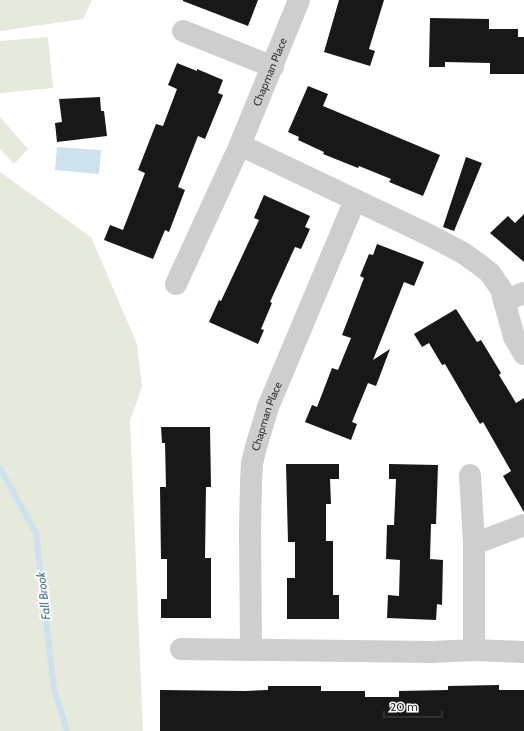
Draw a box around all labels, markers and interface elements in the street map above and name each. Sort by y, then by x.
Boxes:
street label: Chapman Place [250,35,290,108]
street label: Chapman Place [248,379,285,452]
water label: Fall Brook [33,571,53,621]
scale bar [384,693,442,719]
text: 20 m [390,699,418,714]

